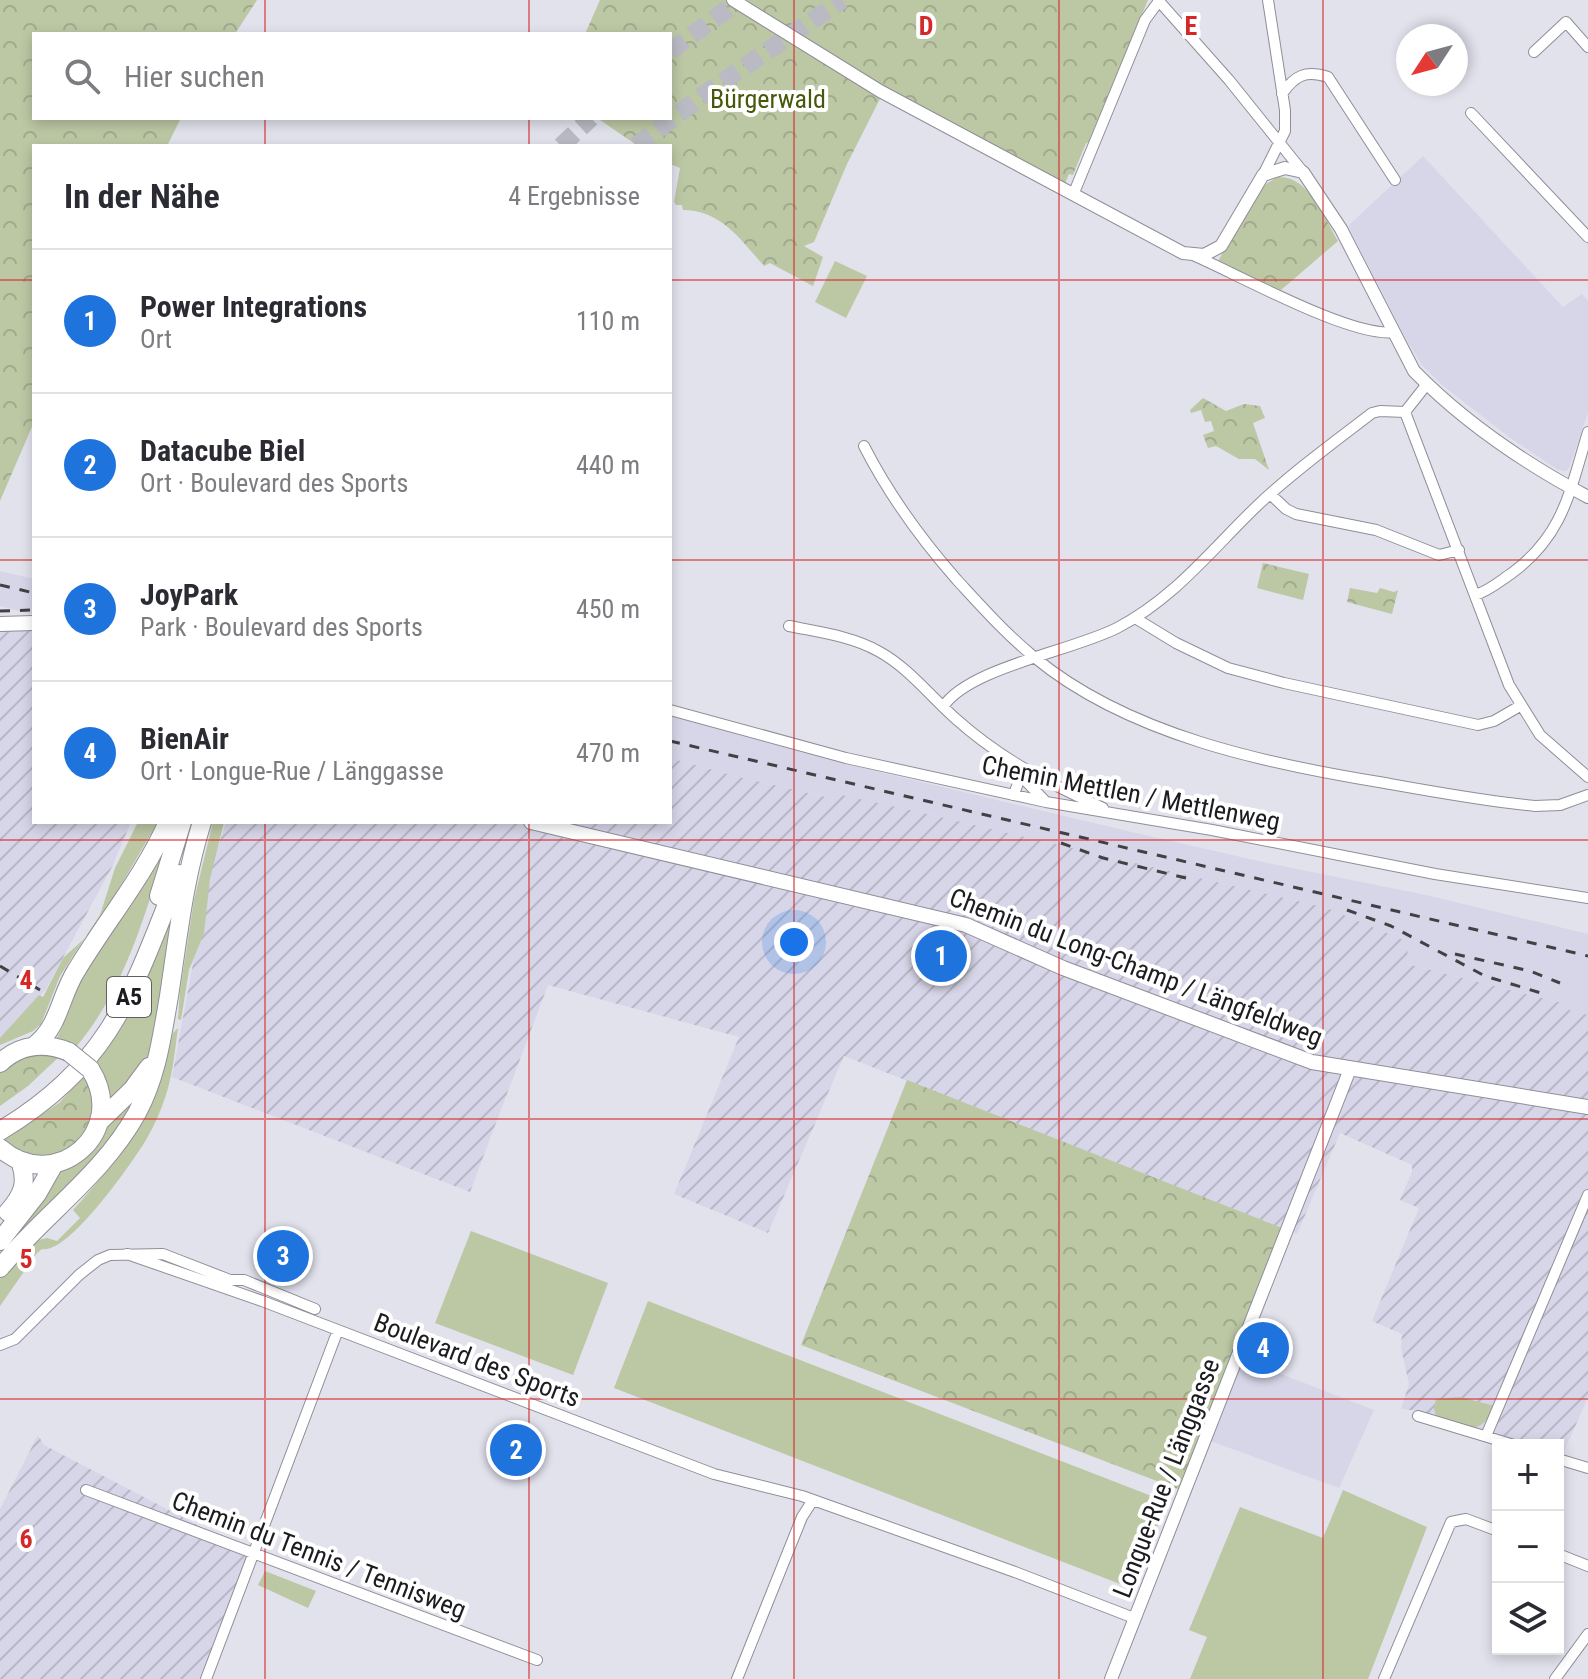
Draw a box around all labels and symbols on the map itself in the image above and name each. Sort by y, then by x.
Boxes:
text: D [919,11,933,41]
text: E [1185,11,1198,41]
north arrow [1396,24,1468,96]
park label: Bürgerwald [710,84,826,114]
street label: Chemin Mettlen / Mettlenweg [979,749,1283,837]
street label: Chemin du Long-Champ / Längfeldweg [945,882,1327,1052]
your location [774,922,814,962]
pin: 1 [915,926,967,986]
text: 4 [19,965,33,995]
road number: A5 [107,977,151,1017]
pin: 3 [257,1226,309,1286]
text: 5 [19,1244,33,1274]
street label: Boulevard des Sports [370,1307,584,1413]
pin: 4 [1237,1318,1289,1378]
street label: Longue-Rue / Länggasse [1107,1354,1225,1602]
pin: 2 [490,1420,542,1480]
street label: Chemin du Tennis / Tennisweg [168,1485,470,1625]
text: 6 [19,1524,33,1554]

